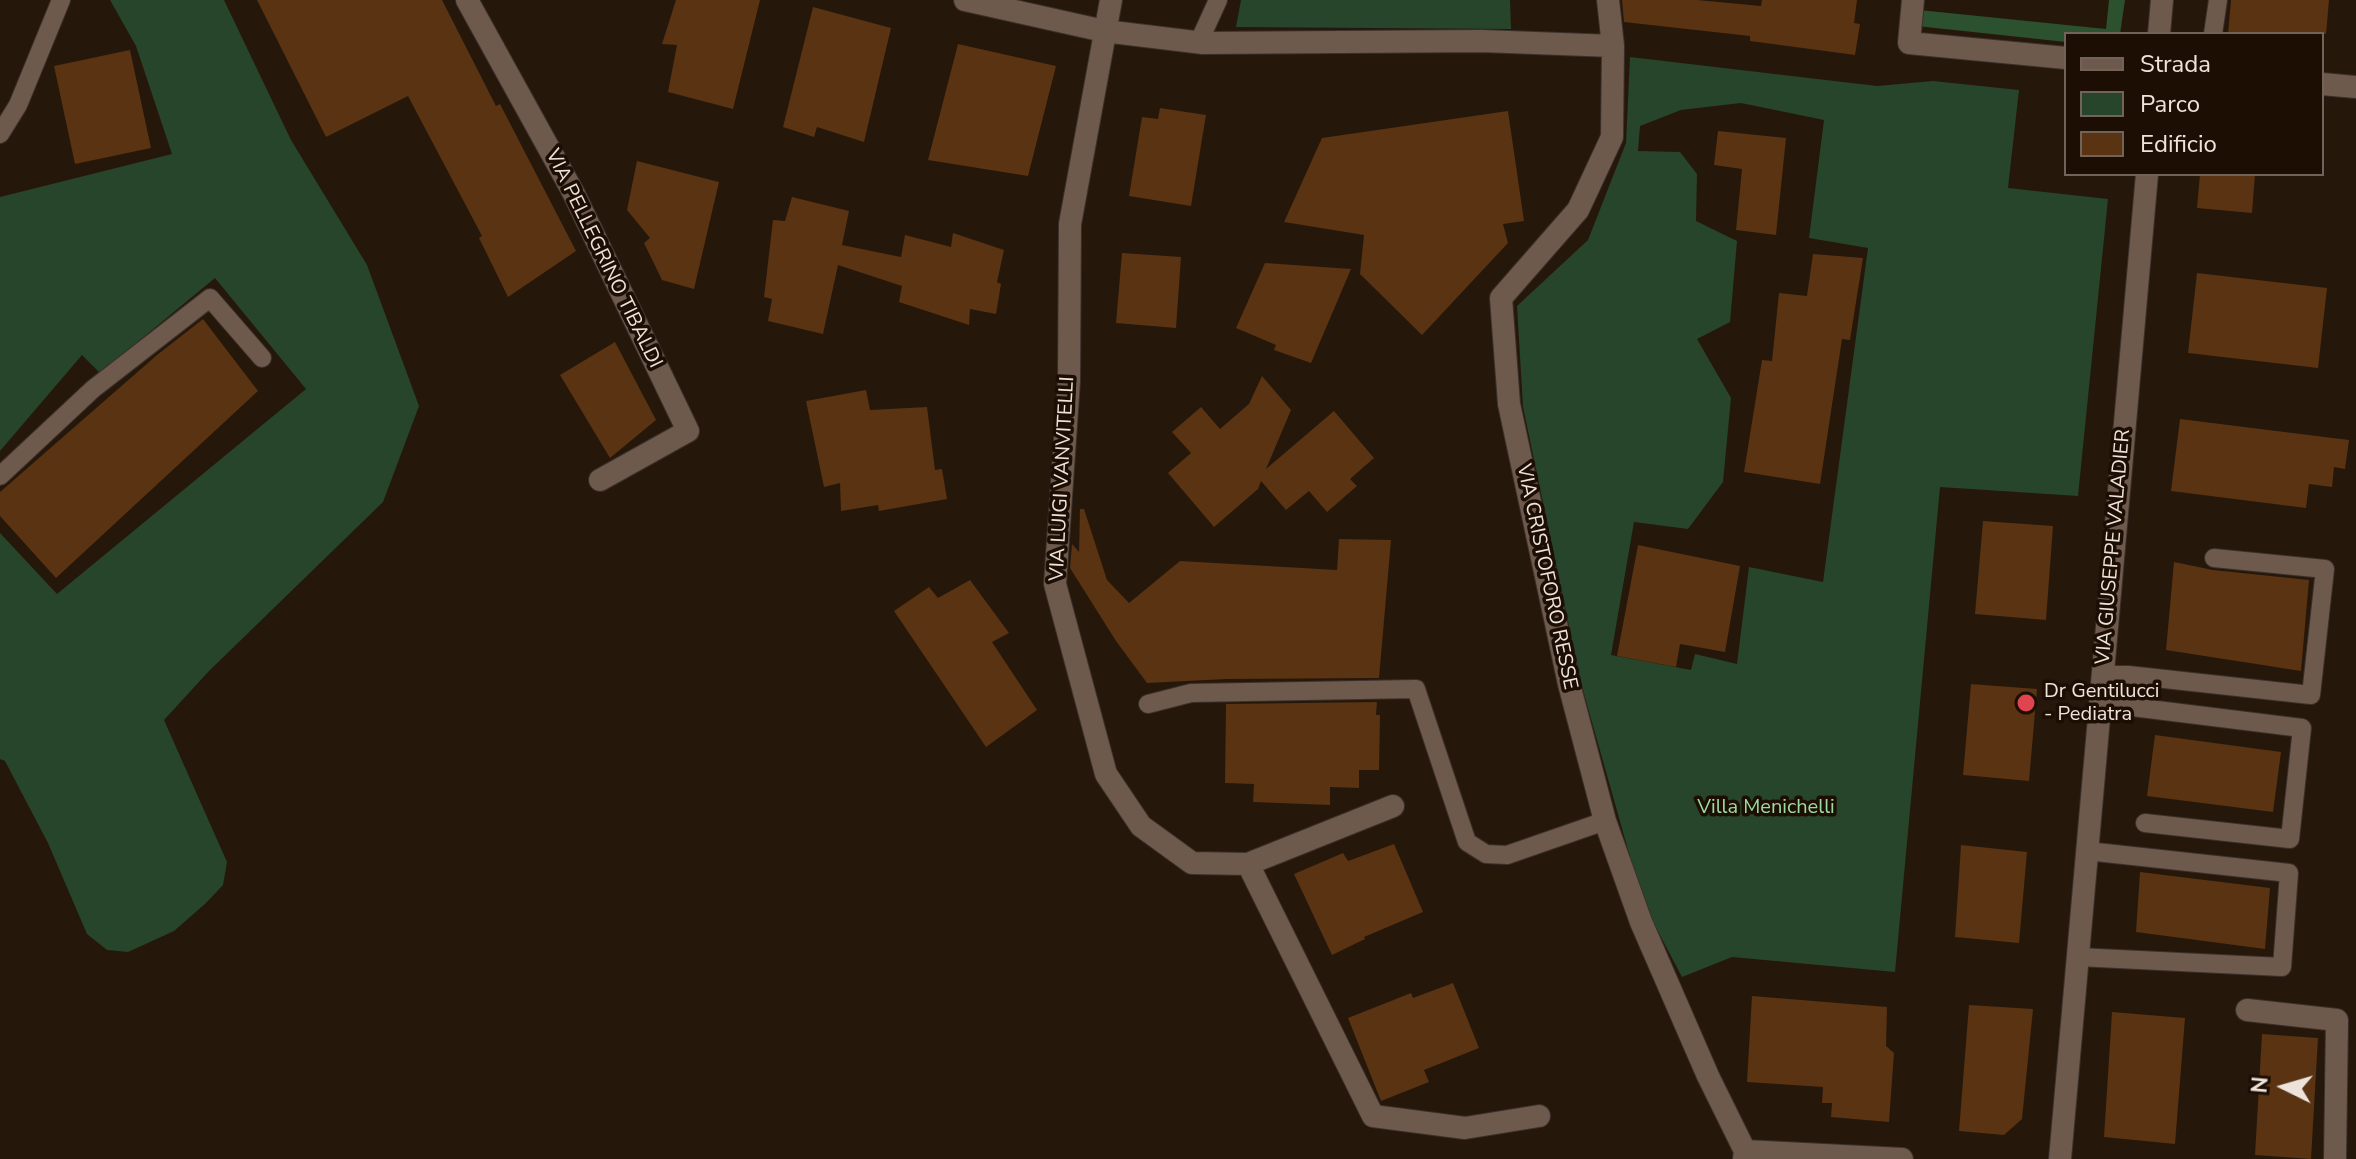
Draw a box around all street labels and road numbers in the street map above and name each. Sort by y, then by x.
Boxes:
street label: VIA PELLEGRINO TIBALDI [540,146,666,372]
street label: VIA LUIGI VANVITELLI [1046,376,1080,582]
street label: VIA GIUSEPPE VALADIER [2092,428,2136,666]
street label: VIA CRISTOFORO RESSE [1510,462,1582,692]

